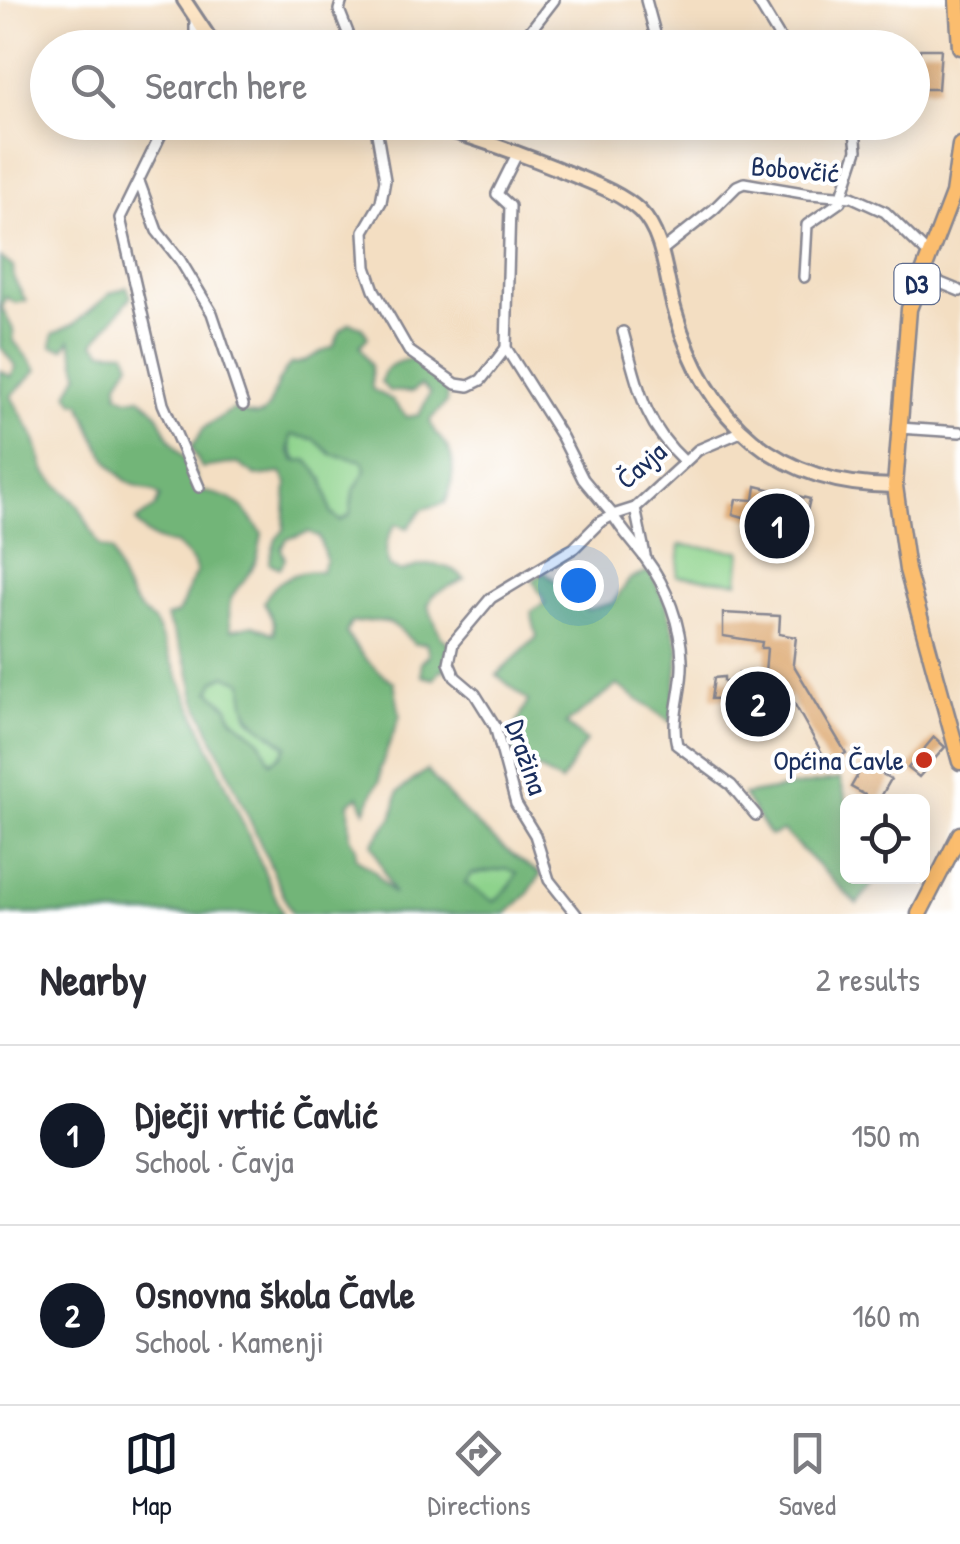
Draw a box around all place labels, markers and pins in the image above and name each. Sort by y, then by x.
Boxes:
pin: 1 [744,488,810,564]
pin: 2 [726,666,790,742]
place label: Općina Čavle [773,741,904,779]
marker: Općina Čavle [913,749,935,771]

